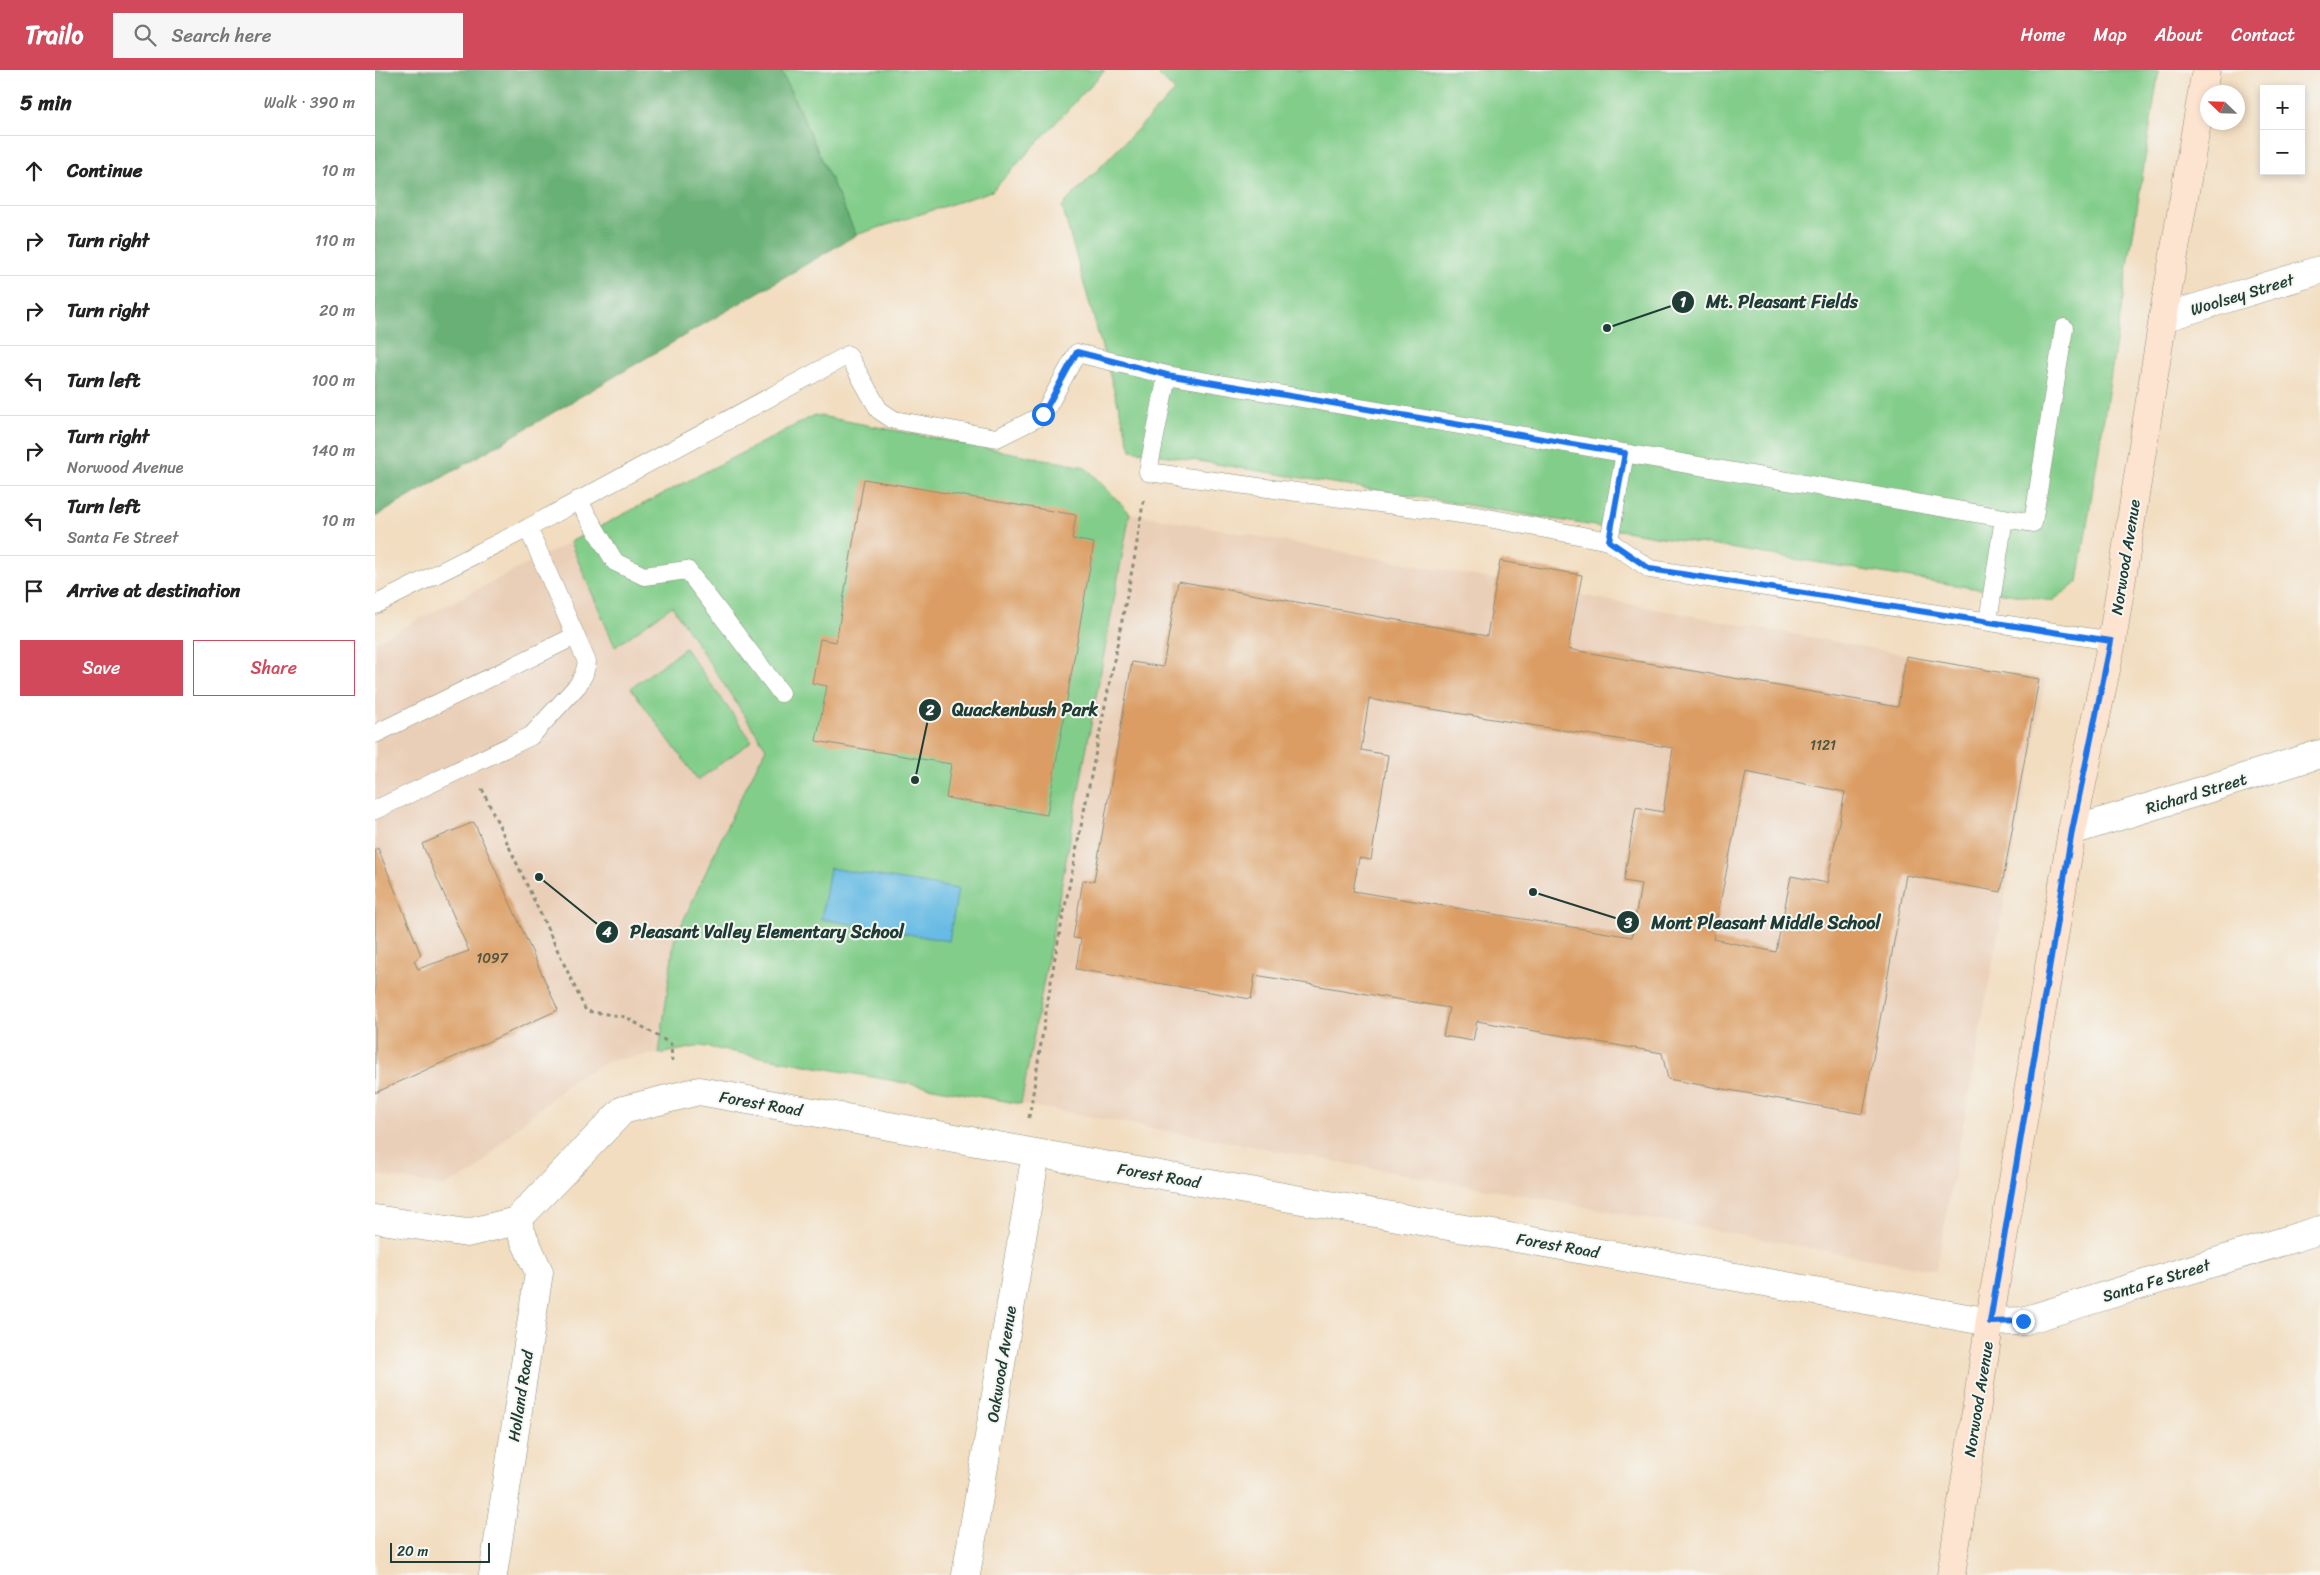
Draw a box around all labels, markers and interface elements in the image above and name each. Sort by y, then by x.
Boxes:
search box [113,13,463,58]
text: Trailo [25,14,83,56]
text: Search here [171,19,272,52]
text: Home [2021,19,2066,51]
text: Map [2094,19,2127,51]
text: About [2155,19,2203,51]
text: Contact [2231,19,2295,51]
icon: search [131,21,159,49]
text: 5 min [20,84,72,122]
north arrow [2200,85,2245,130]
map controls [2260,85,2305,175]
button: + [2260,85,2305,130]
text: Walk · 390 m [264,88,355,117]
button: − [2260,130,2305,175]
text: Continue [67,154,143,187]
text: 10 m [322,156,355,185]
icon: ahead [20,157,48,185]
text: Turn right [67,224,149,257]
text: 110 m [315,226,355,255]
icon: right [20,227,48,255]
street label: Woolsey Street [2187,265,2298,324]
callout: Mt. Pleasant Fields [1670,286,1868,319]
text: Mt. Pleasant Fields [1705,286,1859,318]
text: 1 [1680,289,1687,315]
text: Turn right [67,294,149,327]
text: 20 m [319,296,355,325]
icon: right [20,297,48,325]
text: Turn left [67,364,140,397]
text: 100 m [311,366,355,395]
icon: left [20,367,48,395]
route start [1032,403,1055,426]
text: Turn right [67,420,149,453]
text: 140 m [312,436,355,465]
icon: right [20,437,48,465]
text: Norwood Avenue [67,453,184,482]
text: Turn left [67,490,140,523]
street label: Norwood Avenue [2102,497,2149,617]
text: 10 m [322,506,355,535]
icon: left [20,507,48,535]
text: Santa Fe Street [67,523,178,552]
text: Arrive at destination [67,574,240,607]
icon: arrive [20,577,48,605]
button: Save [20,640,183,696]
button: Share [193,640,355,696]
callout: Quackenbush Park [917,694,1108,727]
text: Quackenbush Park [952,694,1099,726]
text: 2 [925,697,935,723]
house number: 1121 [1810,733,1836,758]
street label: Richard Street [2142,764,2250,823]
callout: Mont Pleasant Middle School [1616,906,1892,939]
text: Mont Pleasant Middle School [1650,907,1882,939]
text: 3 [1623,910,1633,936]
callout: Pleasant Valley Elementary School [595,915,914,948]
text: Pleasant Valley Elementary School [630,916,905,948]
text: 4 [601,919,612,945]
house number: 1097 [476,946,509,971]
street label: Forest Road [717,1082,806,1125]
street label: Forest Road [1115,1154,1204,1197]
street label: Forest Road [1514,1224,1603,1267]
street label: Santa Fe Street [2099,1250,2214,1311]
street label: Oakwood Avenue [978,1303,1025,1424]
route end [2012,1310,2035,1333]
street label: Norwood Avenue [1955,1339,2002,1459]
street label: Holland Road [499,1347,542,1444]
text: 20 m [397,1539,428,1564]
scale bar [390,1540,490,1563]

